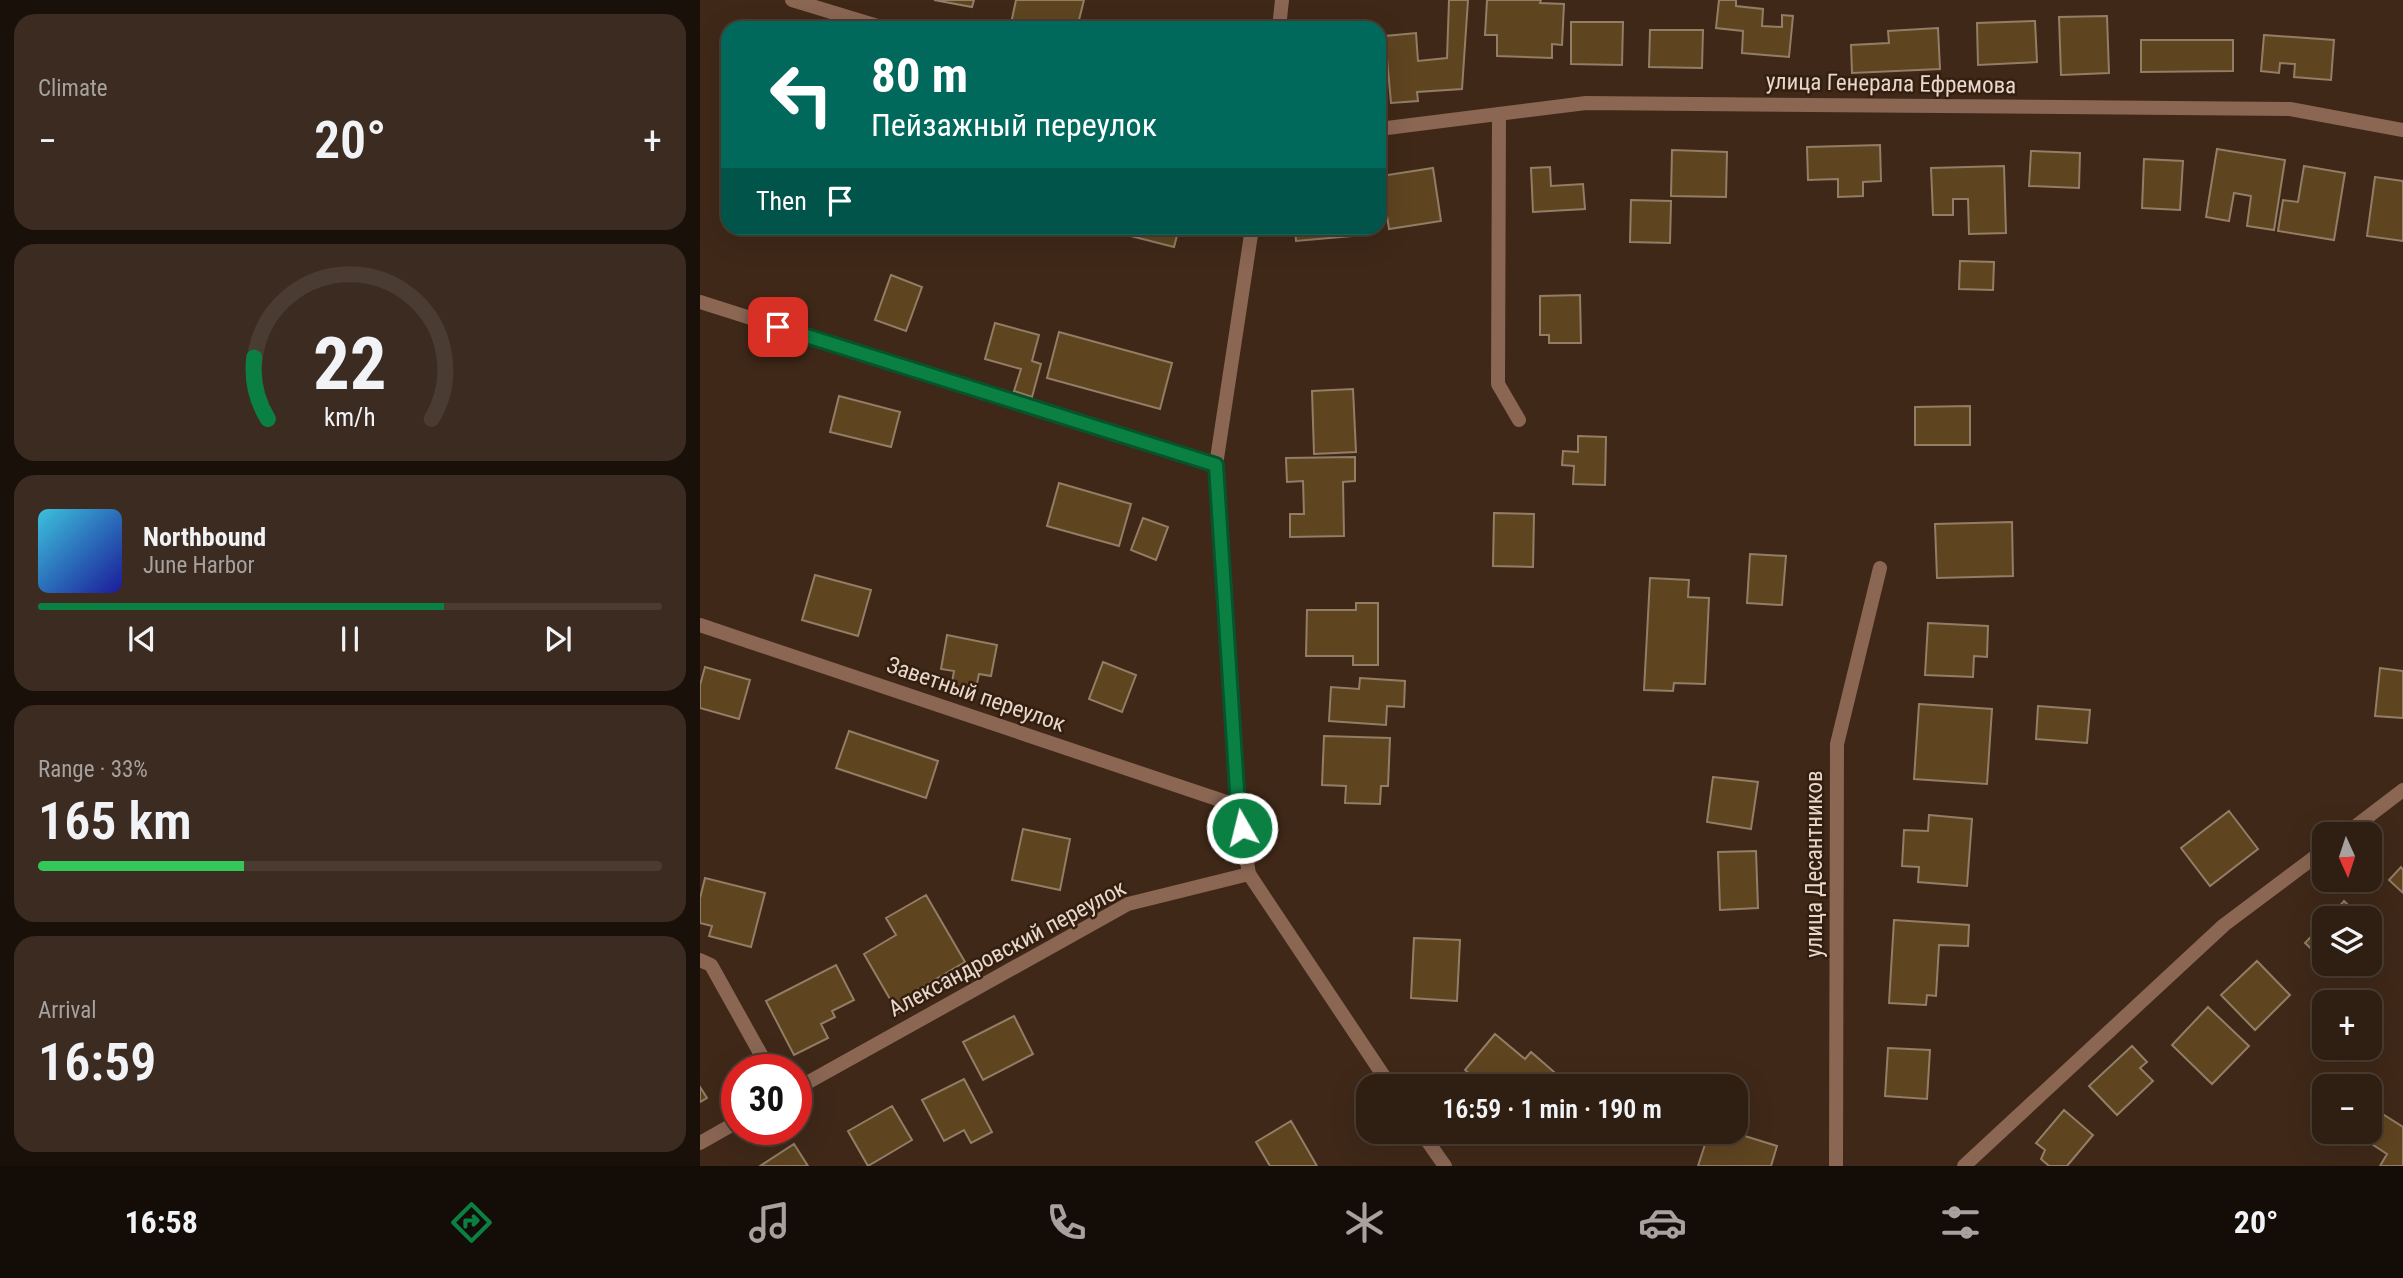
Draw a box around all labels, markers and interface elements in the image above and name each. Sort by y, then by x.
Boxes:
text: 80 m [871,47,968,104]
icon: left [756,49,847,140]
street label: улица Генерала Ефремова [1766,68,2016,99]
text: Climate [38,75,108,102]
text: Пейзажный переулок [871,106,1157,144]
text: 20° [314,110,386,171]
text: − [38,119,57,163]
text: + [643,119,662,163]
icon: arrive [821,182,859,220]
text: Then [756,186,807,216]
pin [748,297,808,357]
icon: arrive [759,308,797,346]
text: 22 [313,321,387,407]
text: km/h [324,402,376,431]
text: Northbound [143,522,266,552]
text: June Harbor [143,552,255,579]
icon: previous [123,620,161,658]
icon: pause [331,620,369,658]
icon: next [539,620,577,658]
street label: Заветный переулок [883,651,1069,738]
text: Range · 33% [38,756,148,783]
street label: улица Десантников [1801,770,1828,958]
text: 165 km [38,791,192,852]
position arrow [1205,791,1279,865]
north arrow [2312,822,2382,892]
map controls [2312,822,2382,1144]
street label: Александровский переулок [884,874,1131,1023]
button: layers [2312,906,2382,976]
button: + [2312,990,2382,1060]
text: Arrival [38,997,97,1024]
text: 16:59 [38,1032,156,1093]
speed limit sign: 30 [721,1054,812,1145]
button: − [2312,1074,2382,1144]
text: 16:59 · 1 min · 190 m [1442,1094,1662,1124]
icon: directions [447,1198,496,1247]
icon: music [745,1198,794,1247]
icon: phone [1042,1198,1091,1247]
icon: climate [1340,1198,1389,1247]
icon: car [1638,1198,1687,1247]
icon: filters [1936,1198,1985,1247]
text: 16:58 [124,1203,198,1241]
text: 20° [2234,1203,2279,1241]

